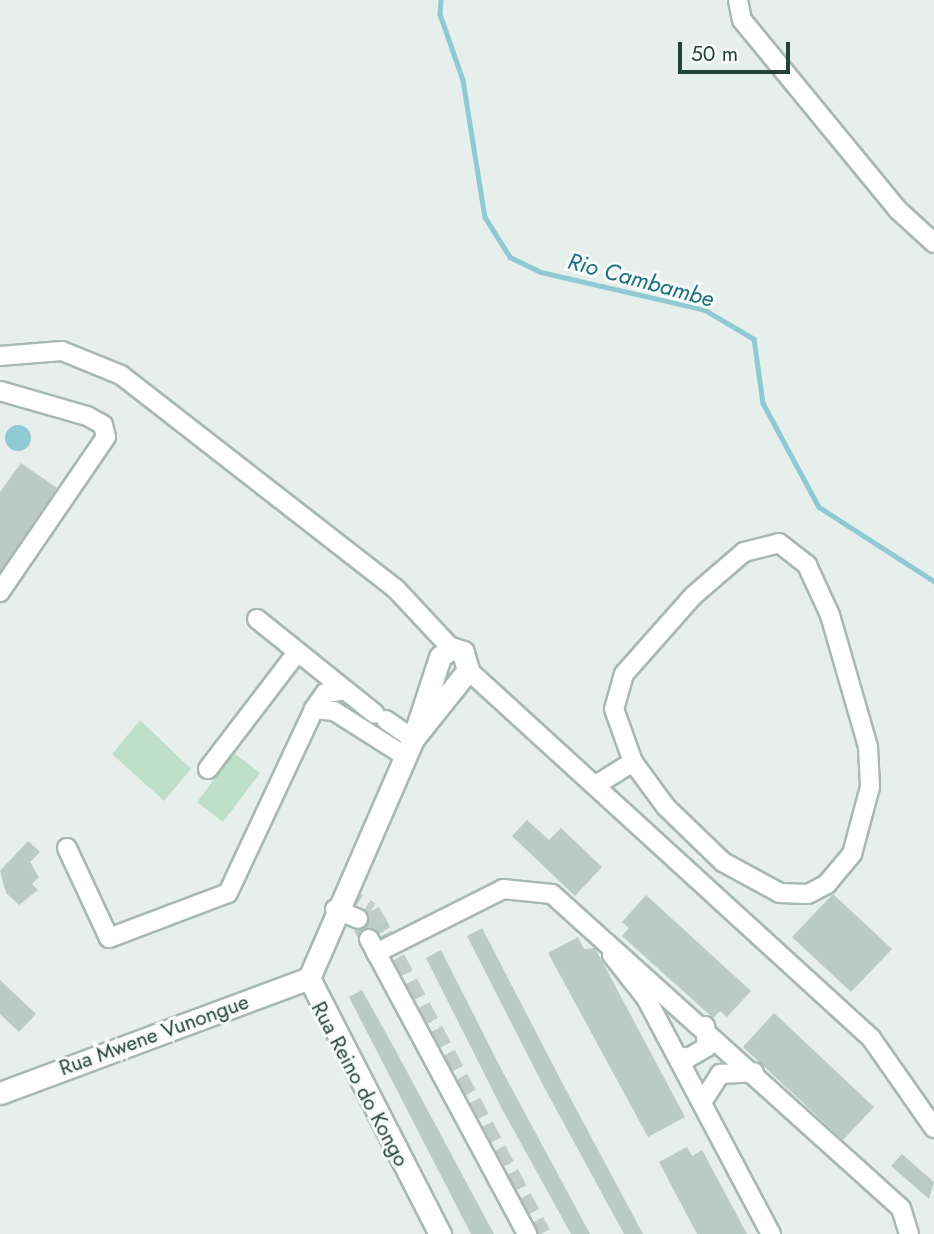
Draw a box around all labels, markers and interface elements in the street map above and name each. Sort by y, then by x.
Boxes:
scale bar [682,28,794,72]
text: 50 m [691,39,738,69]
water label: Rio Cambambe [565,247,717,313]
street label: Rua Mwene Vunongue [56,989,252,1081]
street label: Rua Reino do Kongo [306,997,414,1171]

